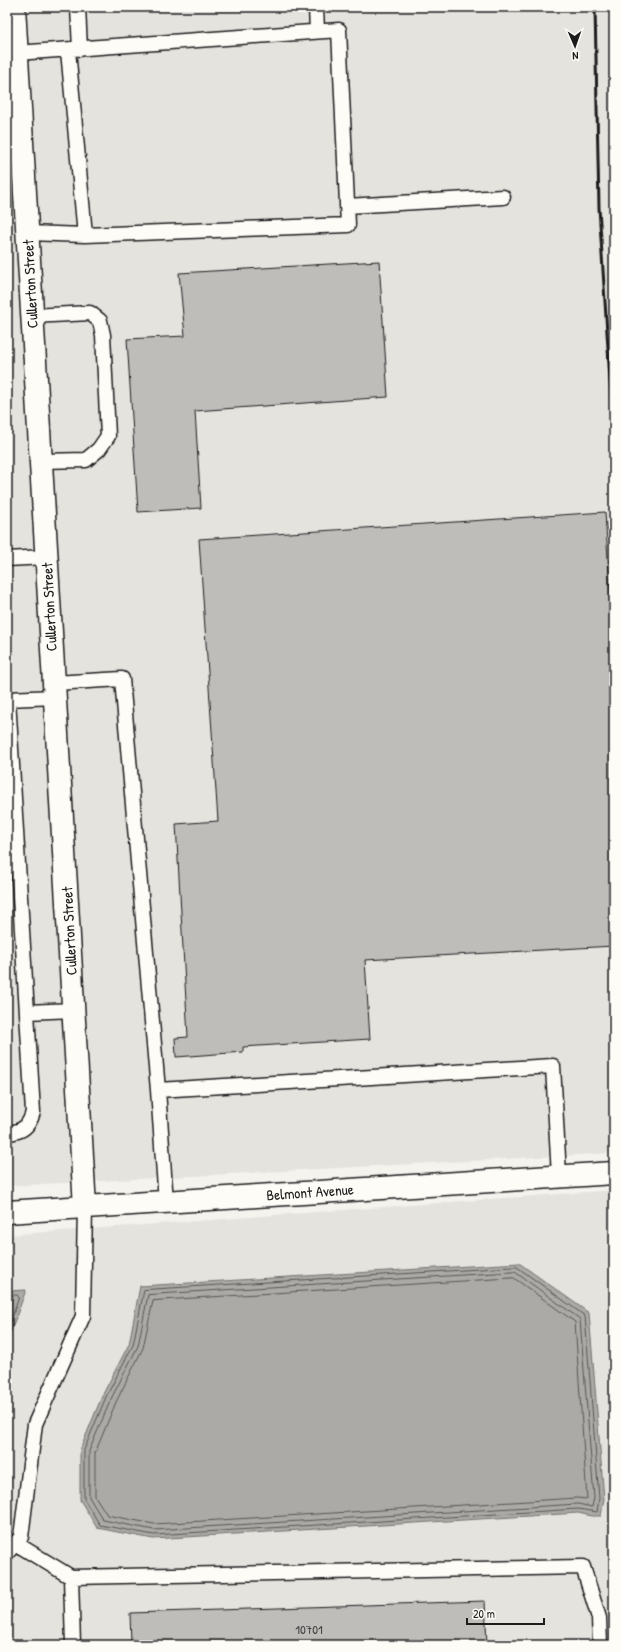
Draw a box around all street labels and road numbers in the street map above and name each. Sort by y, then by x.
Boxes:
street label: Cullerton Street [17,238,43,329]
street label: Cullerton Street [36,561,62,652]
street label: Cullerton Street [56,885,82,976]
street label: Belmont Avenue [266,1178,354,1206]

